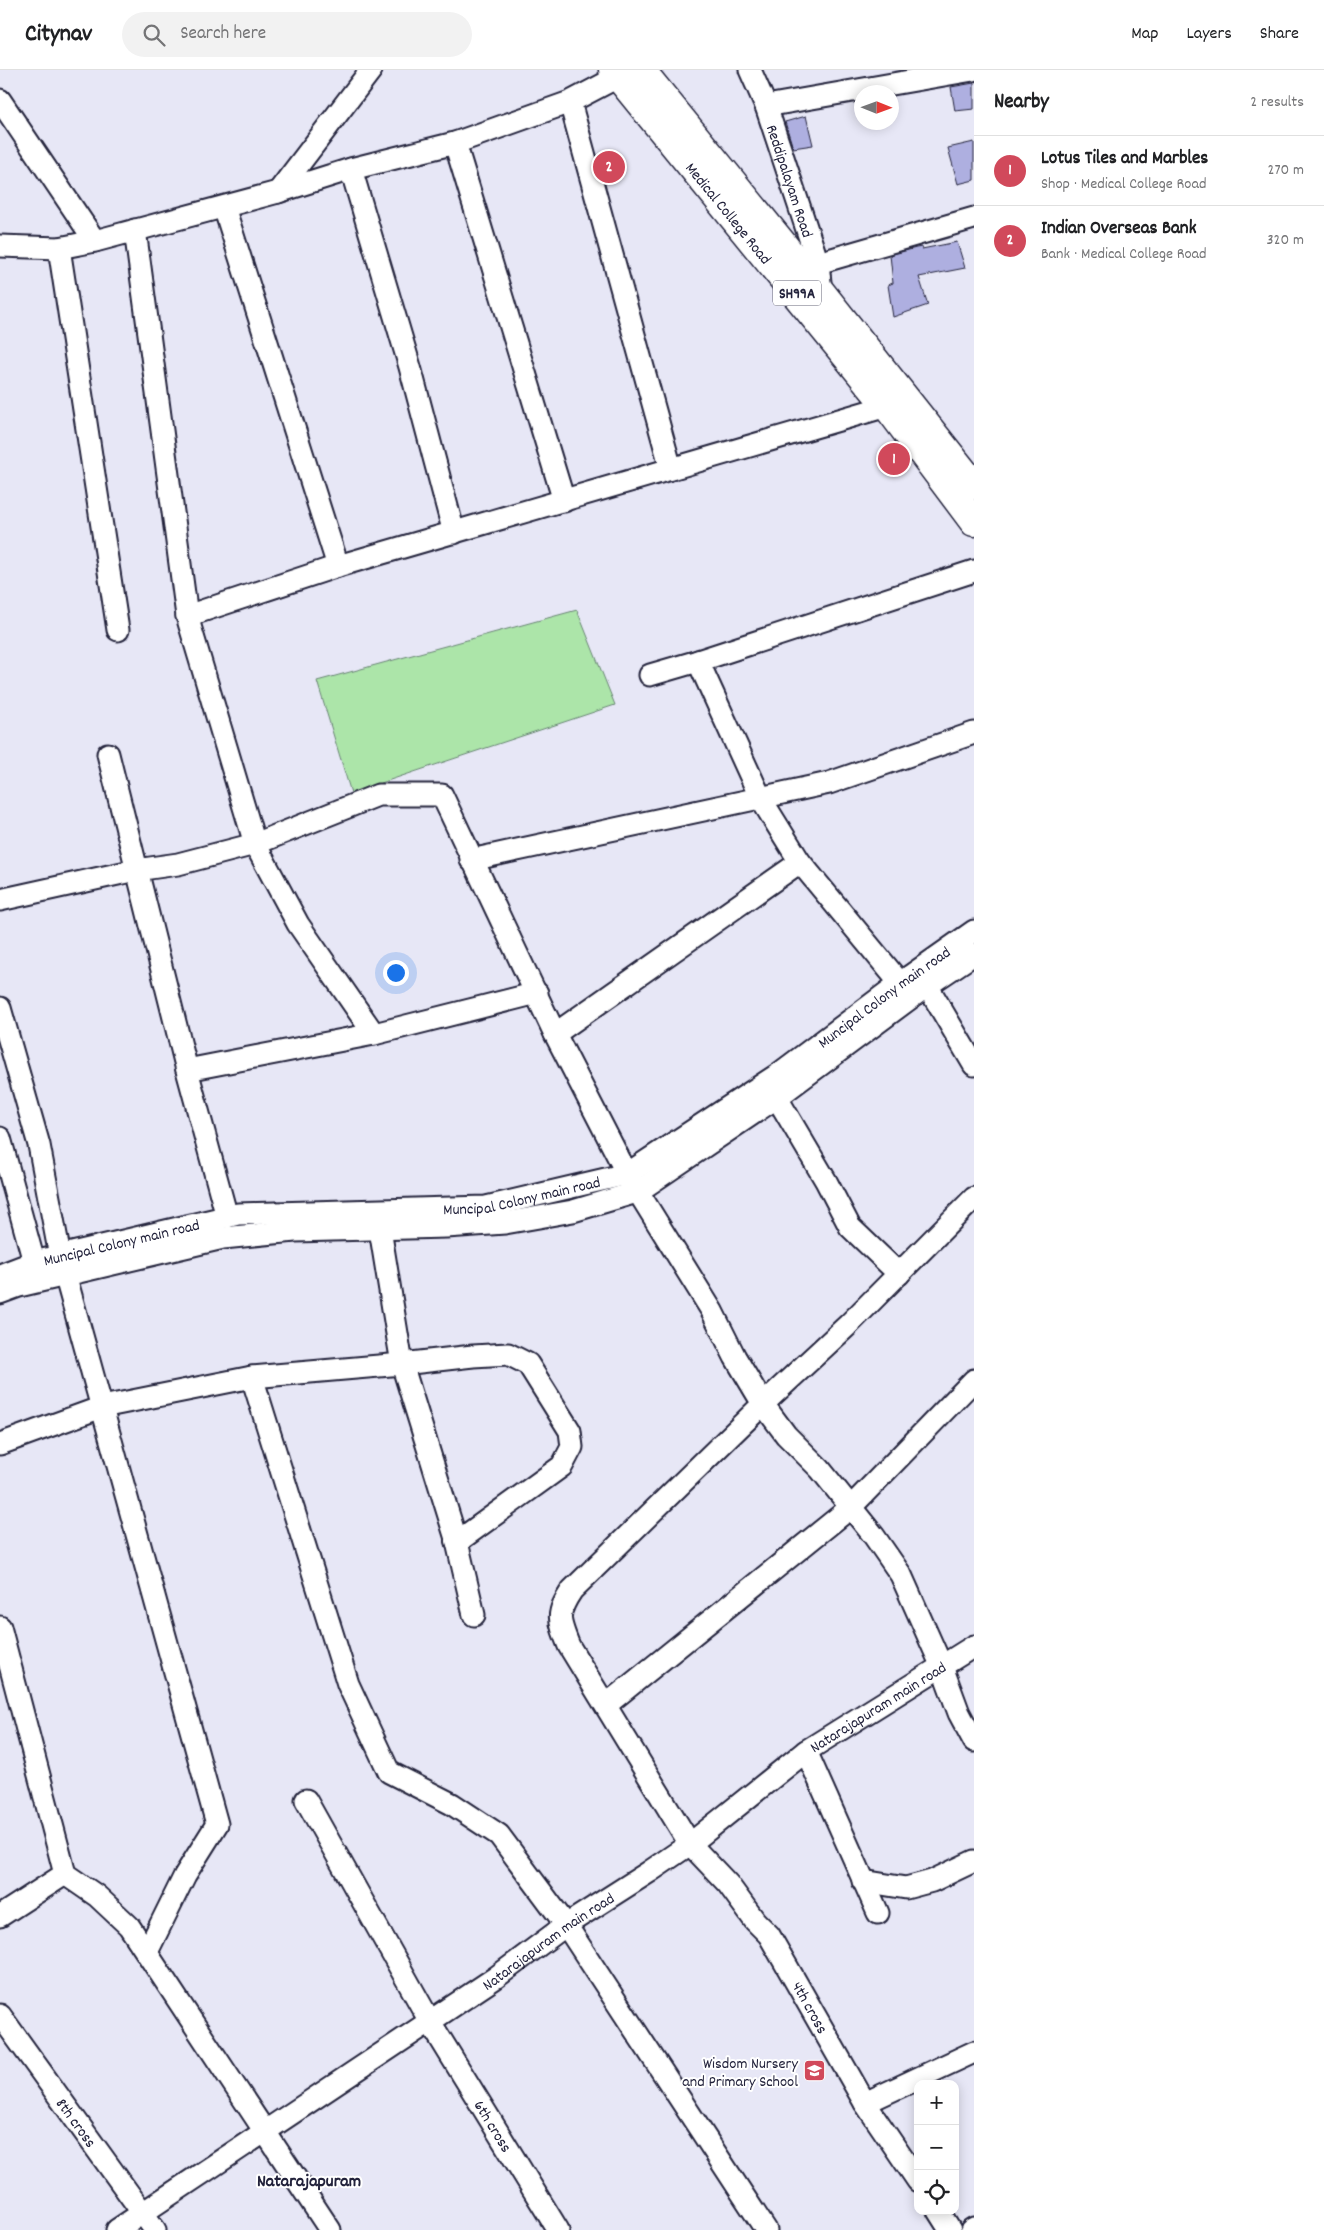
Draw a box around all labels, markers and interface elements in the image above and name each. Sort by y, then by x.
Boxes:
search box [122,12,472,57]
text: Citynav [25,18,92,52]
icon: search [140,21,168,49]
text: Search here [180,21,266,48]
text: Map [1131,22,1158,47]
text: Layers [1186,22,1232,47]
text: Share [1260,22,1299,47]
north arrow [854,85,899,130]
text: Nearby [994,88,1049,118]
text: 2 results [1250,91,1304,114]
street label: Reddipalayam Road [759,122,818,241]
text: Lotus Tiles and Marbles [1041,146,1208,173]
pin: 2 [593,148,625,186]
street label: Medical College Road [679,158,776,270]
text: 1 [1008,159,1012,182]
text: 270 m [1268,159,1304,182]
text: Shop · Medical College Road [1041,173,1206,196]
text: Indian Overseas Bank [1041,216,1196,243]
text: 2 [1007,229,1014,252]
text: 320 m [1267,229,1304,252]
text: Bank · Medical College Road [1041,243,1207,266]
road number: SH99A [773,280,821,306]
pin: 1 [878,440,910,478]
street label: Muncipal Colony main road [814,942,956,1055]
your location [383,960,409,986]
street label: Muncipal Colony main road [443,1172,603,1222]
street label: Muncipal Colony main road [41,1214,202,1273]
street label: Natarajapuram main road [806,1657,951,1760]
street label: Natarajapuram main road [478,1888,620,1997]
street label: 4th cross [785,1978,833,2039]
place label: Wisdom Nursery and Primary School [682,2053,799,2094]
school or university icon: Wisdom Nursery and Primary School [802,2059,826,2083]
map controls [914,2080,959,2215]
button: + [914,2080,959,2125]
street label: 8th cross [49,2094,101,2153]
street label: 6th cross [467,2096,517,2158]
button: − [914,2125,959,2170]
district label: Natarajapuram [257,2170,361,2195]
button: locate [914,2170,959,2215]

